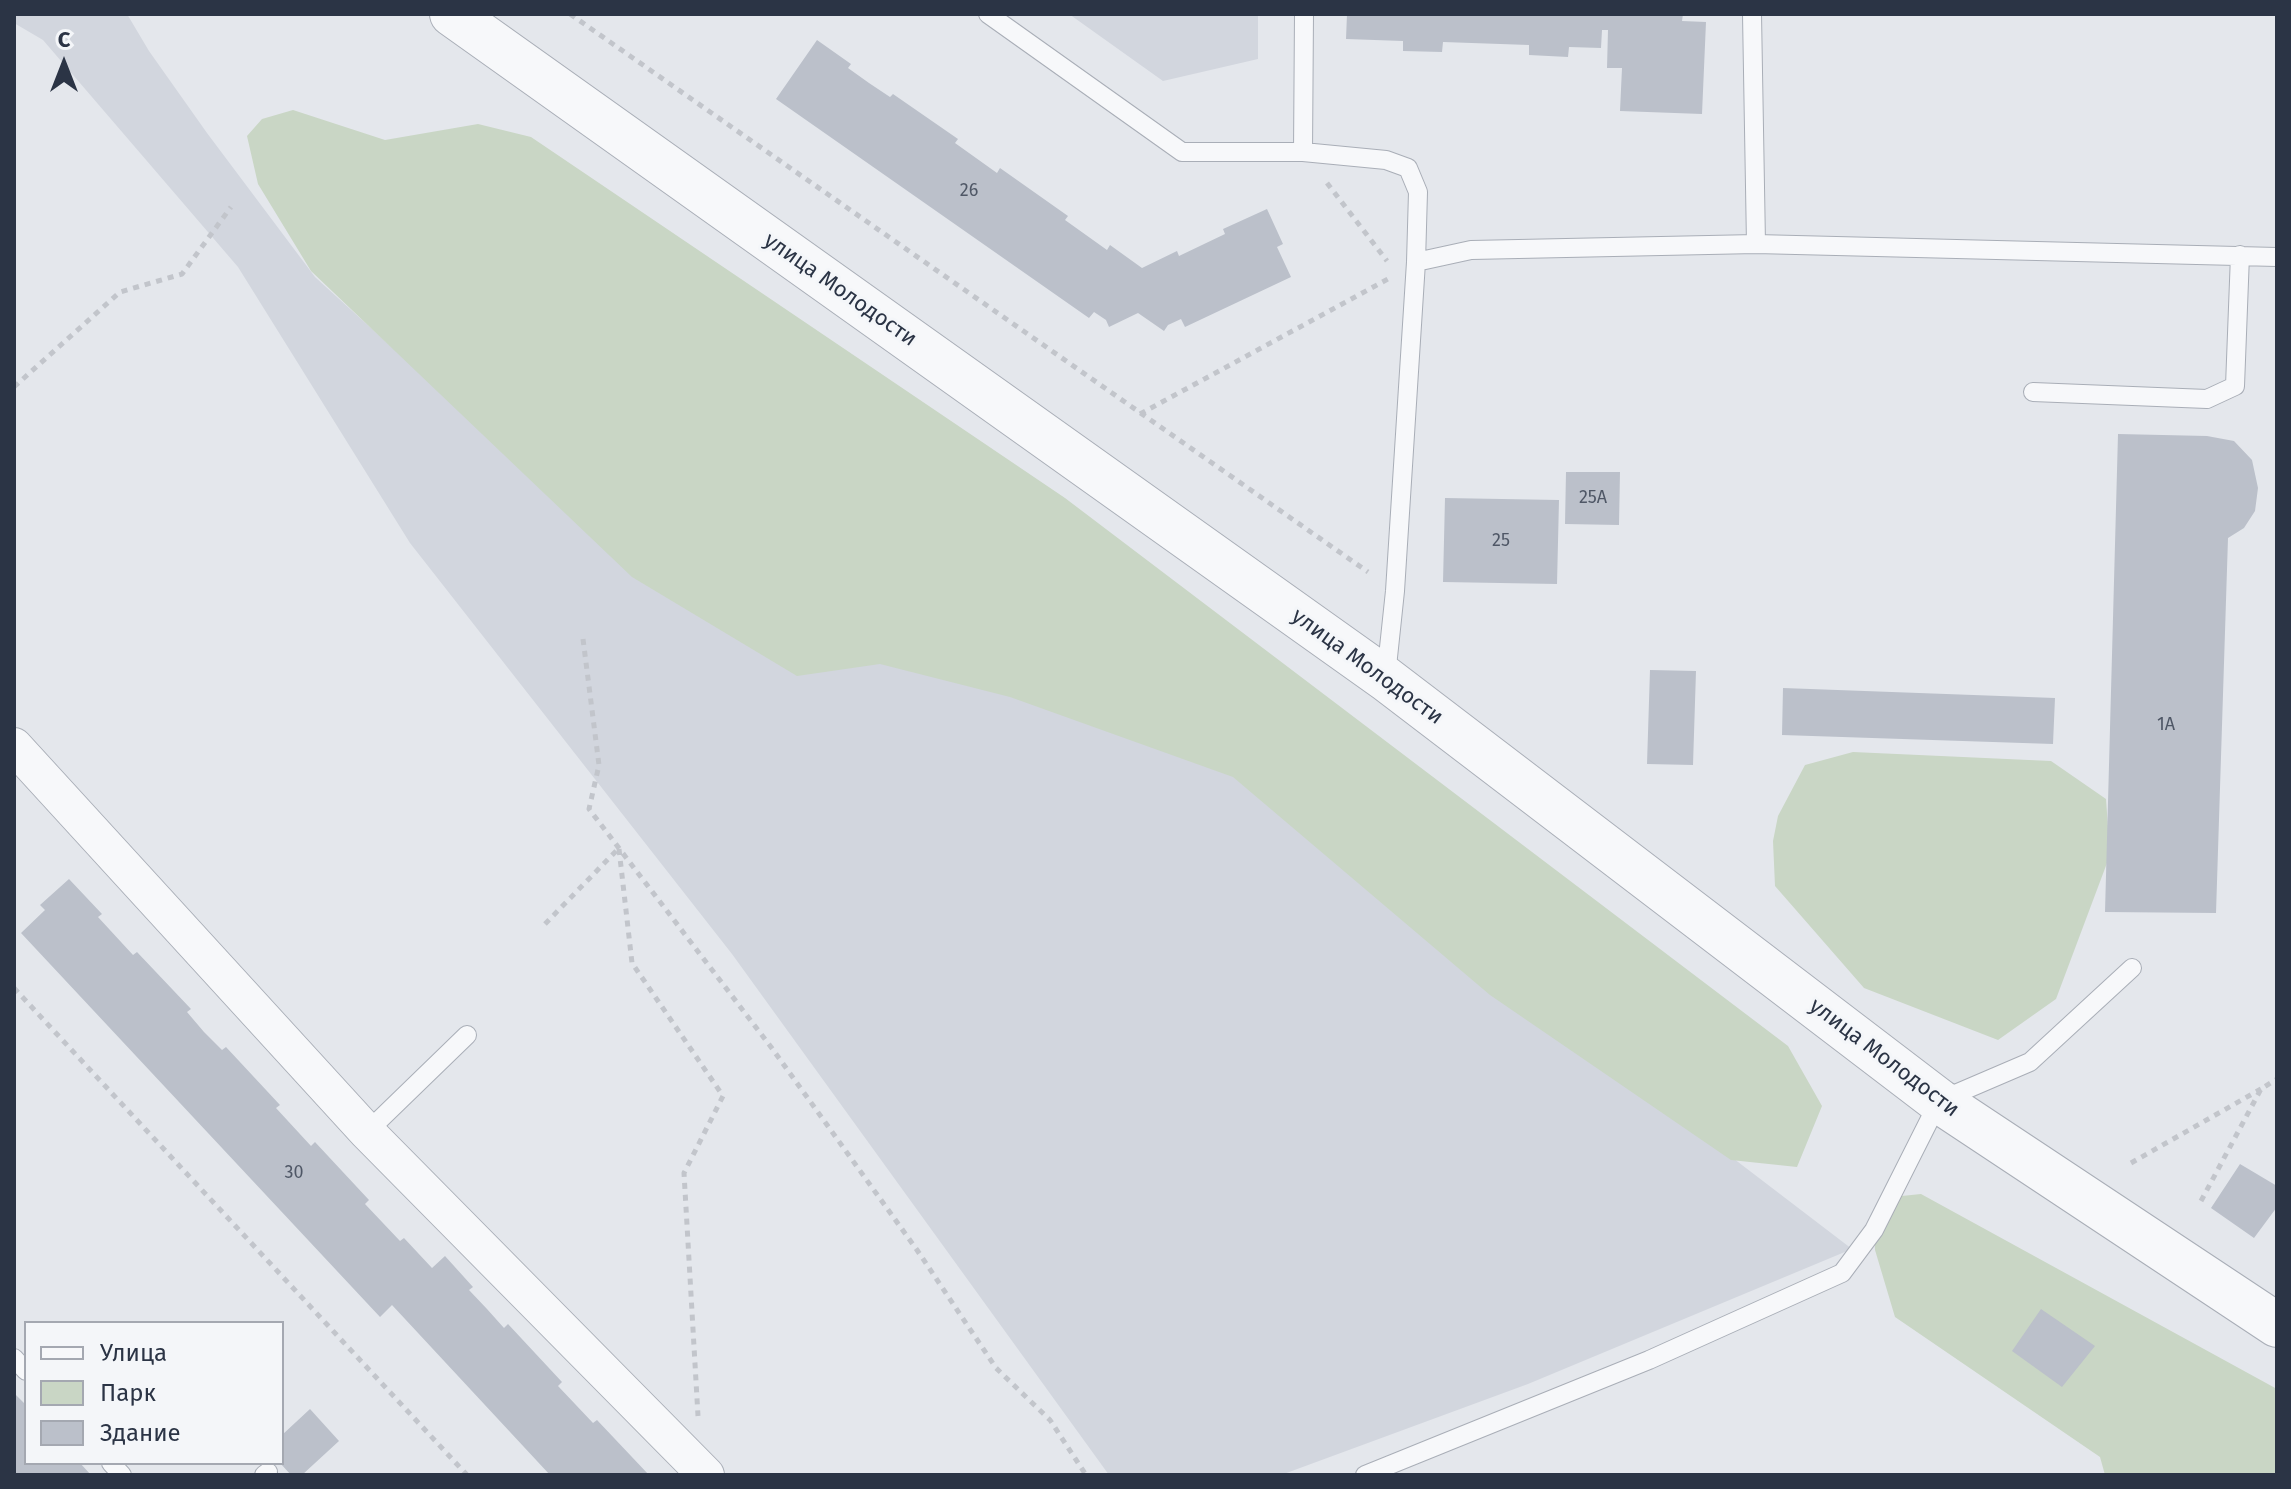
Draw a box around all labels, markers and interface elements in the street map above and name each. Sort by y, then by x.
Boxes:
north arrow [24,24,104,104]
text: С [58,26,70,53]
house number: 26 [960,180,978,202]
street label: улица Молодости [758,227,922,353]
house number: 25А [1579,487,1607,509]
house number: 25 [1492,530,1510,552]
street label: улица Молодости [1286,603,1448,731]
house number: 1А [2157,714,2175,736]
street label: улица Молодости [1804,993,1964,1123]
house number: 30 [284,1162,304,1184]
legend [24,1321,284,1465]
text: Улица [100,1339,167,1367]
text: Парк [100,1379,156,1407]
text: Здание [100,1419,181,1447]

